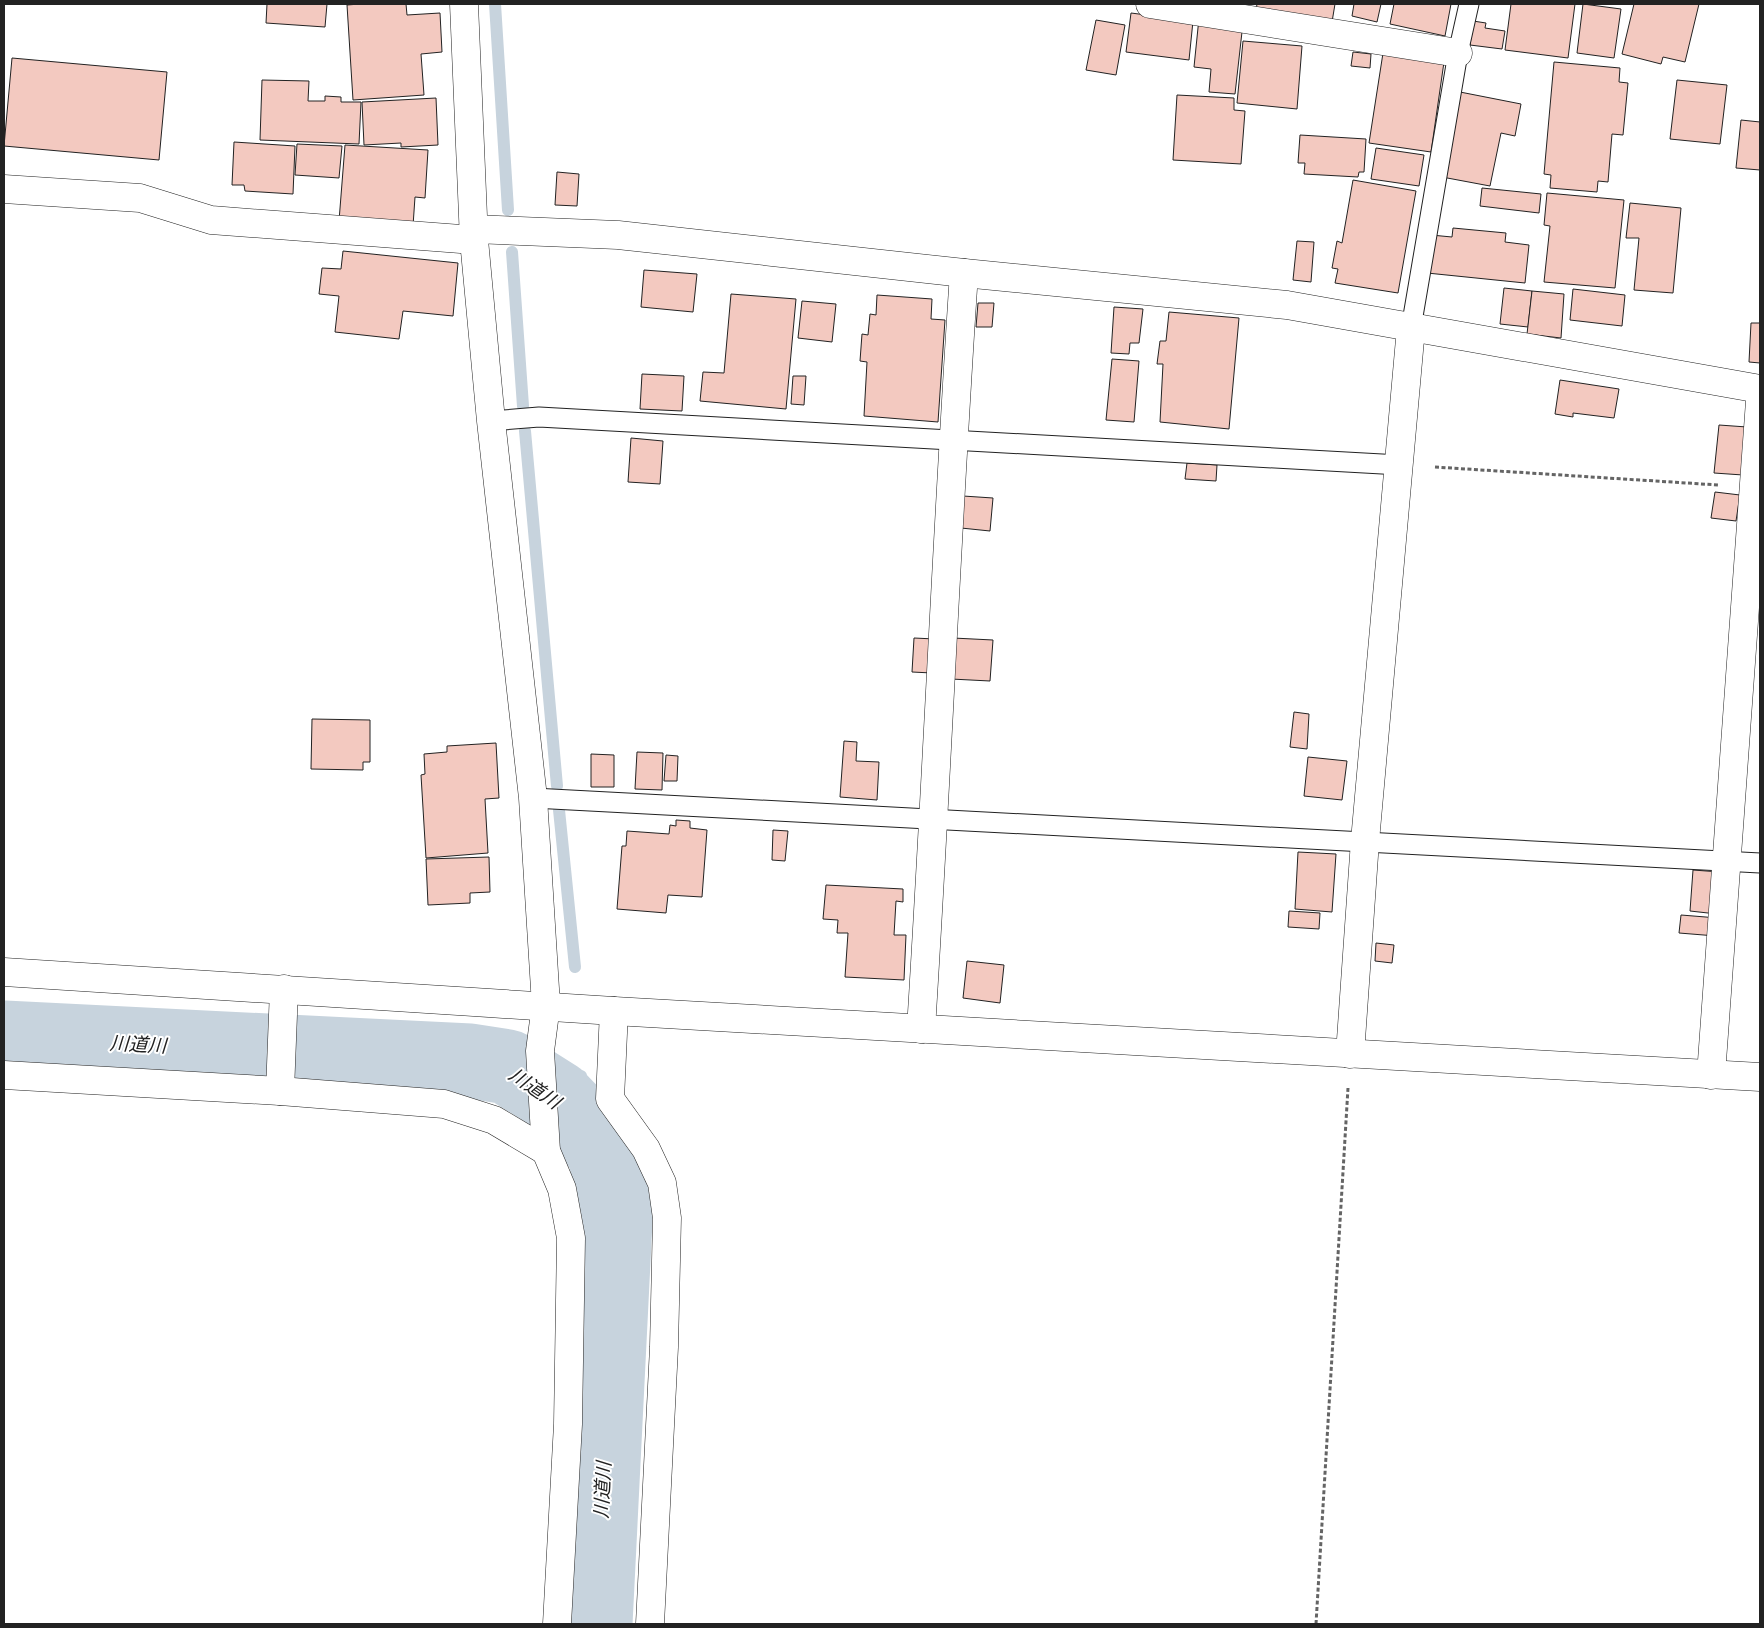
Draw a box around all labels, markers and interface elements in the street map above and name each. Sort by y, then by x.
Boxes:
water label: 川道川 [109,1032,169,1058]
water label: 川道川 [505,1063,566,1115]
water label: 川道川 [590,1459,616,1519]

